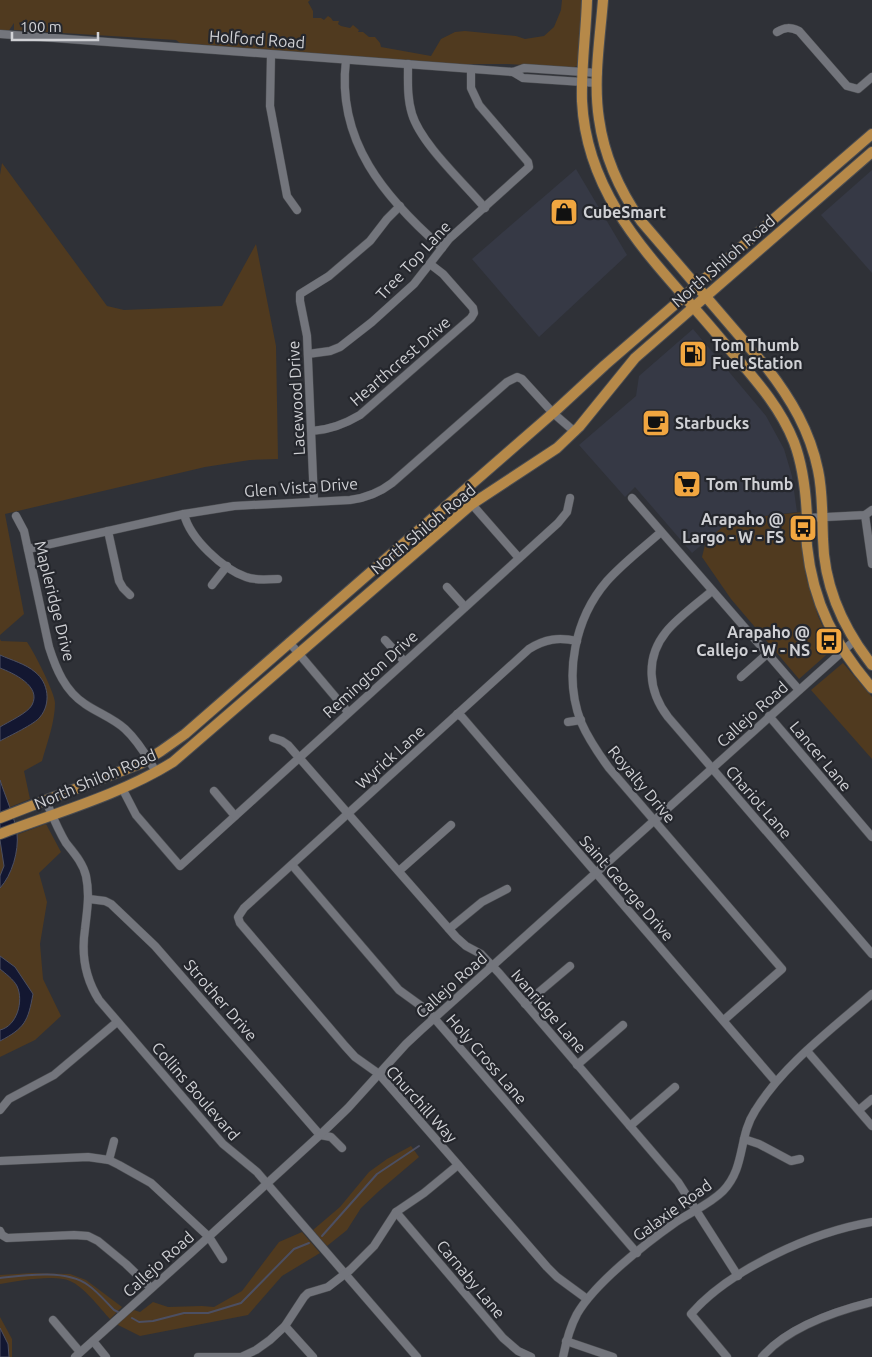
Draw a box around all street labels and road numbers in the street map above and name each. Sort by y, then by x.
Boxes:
street label: Holford Road [208,27,306,51]
street label: North Shiloh Road [668,211,778,311]
street label: Tree Top Lane [372,217,454,303]
street label: Hearthcrest Drive [346,313,454,409]
street label: Lacewood Drive [284,340,308,456]
street label: Glen Vista Drive [244,474,358,500]
street label: North Shiloh Road [367,480,479,578]
street label: Mapleridge Drive [31,539,79,663]
street label: Remington Drive [319,627,421,721]
street label: Callejo Road [713,678,791,750]
street label: Lancer Lane [787,717,855,795]
street label: Wyrick Lane [352,722,428,792]
street label: Royalty Drive [605,742,679,826]
street label: North Shiloh Road [31,745,159,813]
street label: Chariot Lane [722,762,796,842]
street label: Saint George Drive [576,832,678,944]
street label: Callejo Road [412,949,490,1021]
street label: Strother Drive [181,956,261,1044]
street label: Ivanridge Lane [508,966,590,1056]
street label: Holy Cross Lane [443,1010,531,1108]
street label: Collins Boulevard [148,1038,244,1144]
street label: Churchill Way [383,1062,461,1146]
street label: Galaxie Road [629,1175,715,1245]
street label: Callejo Road [119,1228,197,1300]
street label: Carnaby Lane [433,1236,509,1322]

